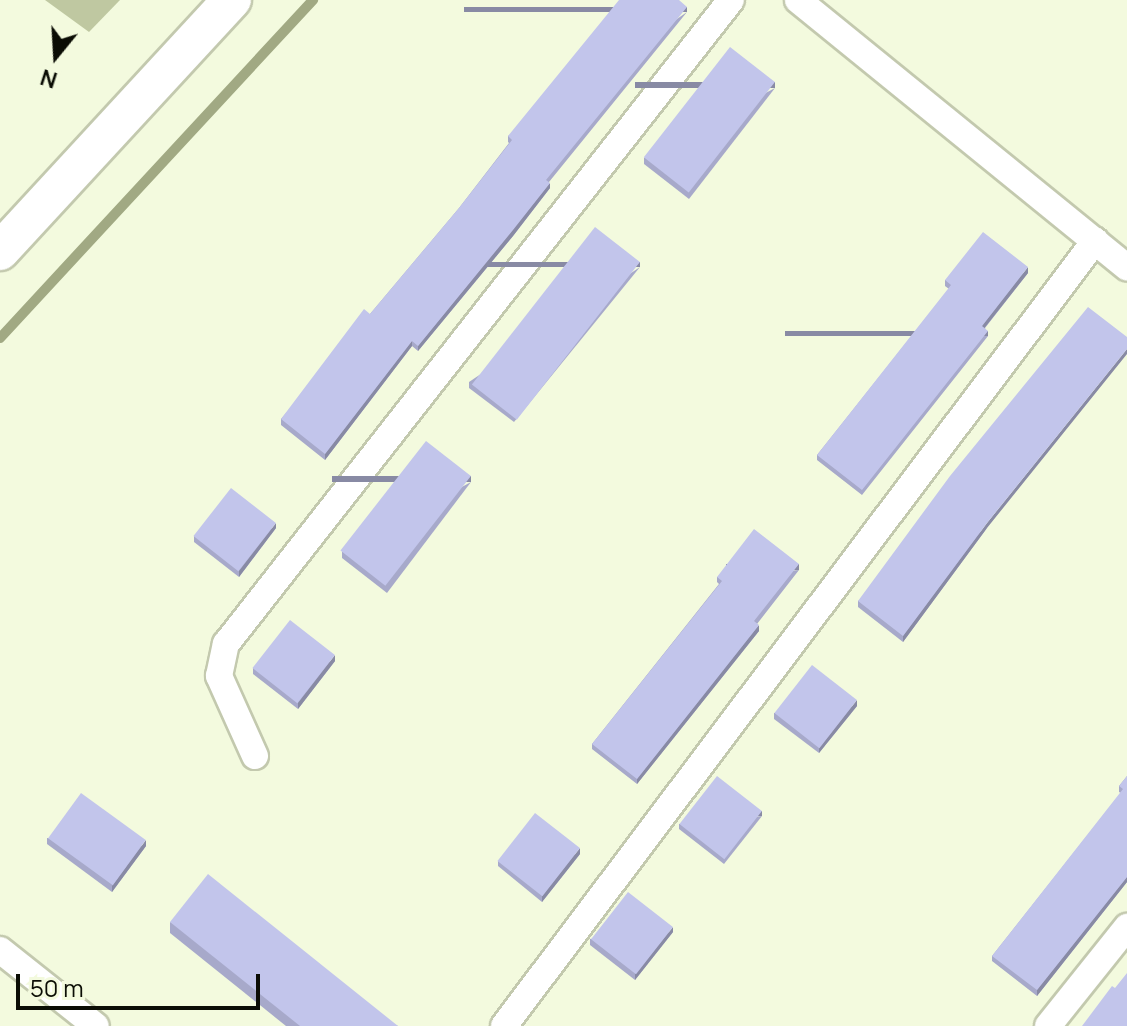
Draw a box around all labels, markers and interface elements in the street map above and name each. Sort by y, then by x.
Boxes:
north arrow [16,16,96,96]
text: N [36,62,61,96]
scale bar [20,958,264,1008]
text: 50 m [30,971,84,1004]

